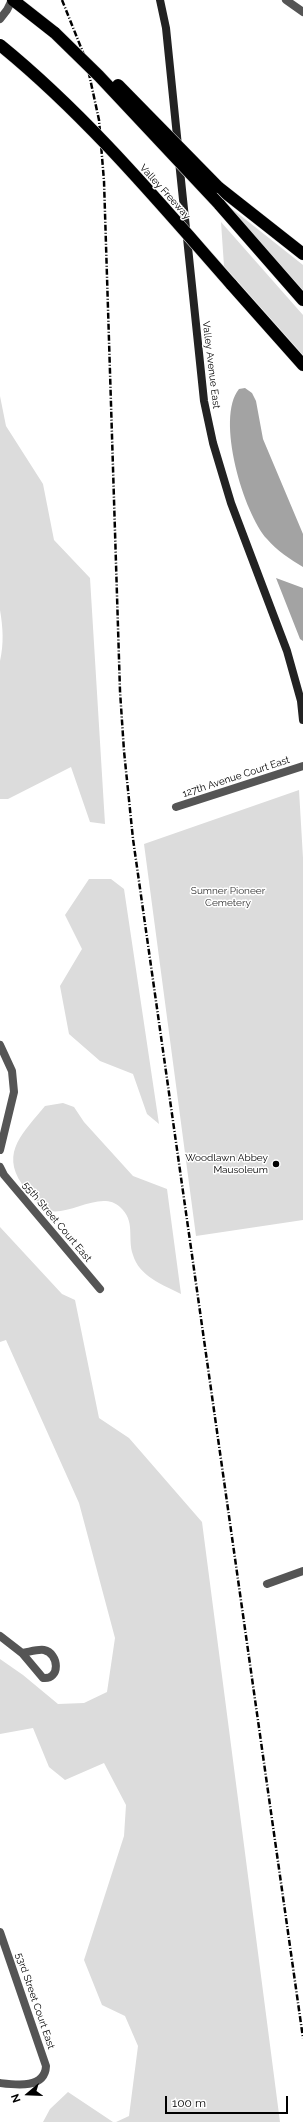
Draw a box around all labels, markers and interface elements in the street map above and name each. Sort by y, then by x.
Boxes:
street label: Valley Freeway [137,162,193,222]
street label: Valley Avenue East [200,321,222,409]
street label: 127th Avenue Court East [181,754,291,800]
park label: Sumner Pioneer Cemetery [191,885,265,908]
place label: Woodlawn Abbey Mausoleum [185,1152,268,1176]
marker: Woodlawn Abbey Mausoleum [271,1159,281,1169]
street label: 55th Street Court East [20,1180,94,1264]
street label: 53rd Street Court East [13,1951,57,2051]
north arrow [8,2074,48,2114]
scale bar [167,2088,290,2114]
text: N [9,2092,24,2104]
text: 100 m [172,2096,206,2110]

